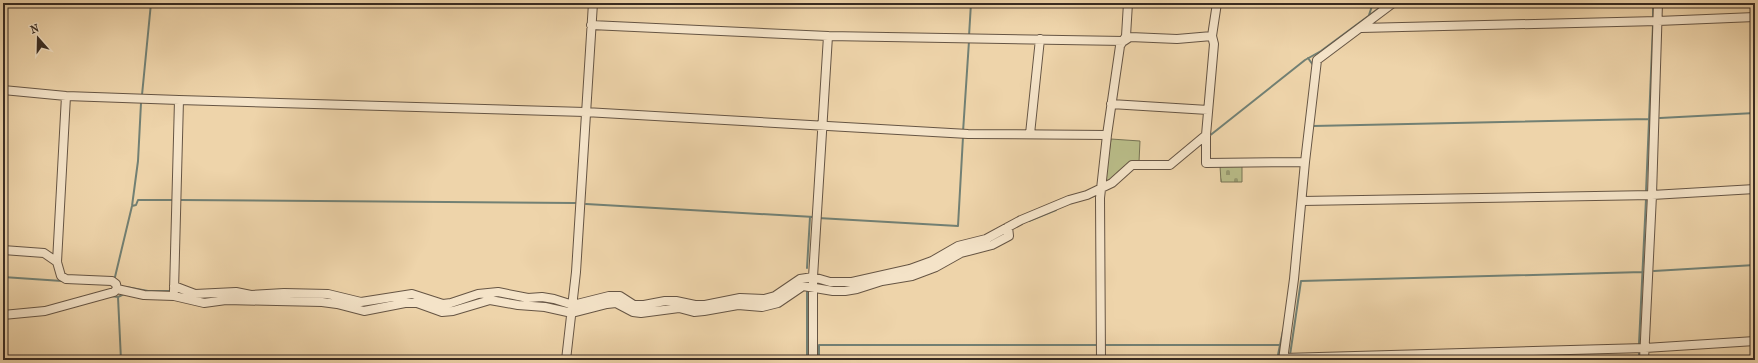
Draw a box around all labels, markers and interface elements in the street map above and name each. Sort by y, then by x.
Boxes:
north arrow [18,18,58,58]
text: N [29,21,42,37]

